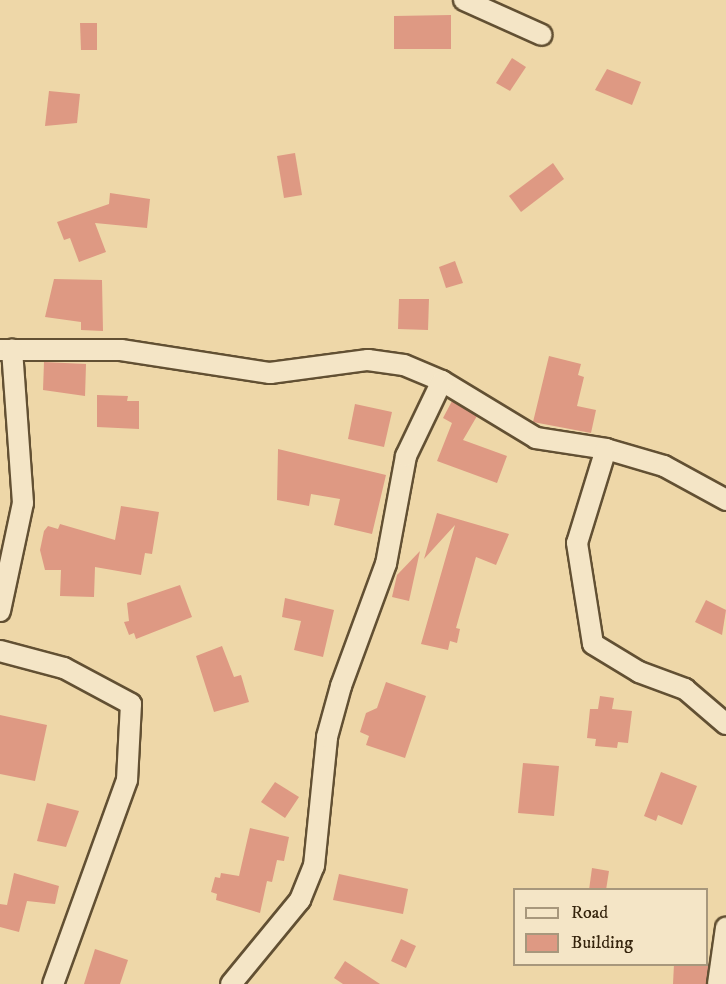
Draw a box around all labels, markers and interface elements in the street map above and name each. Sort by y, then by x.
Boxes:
legend [513,888,708,966]
text: Road [571,902,608,924]
text: Building [571,932,633,954]

